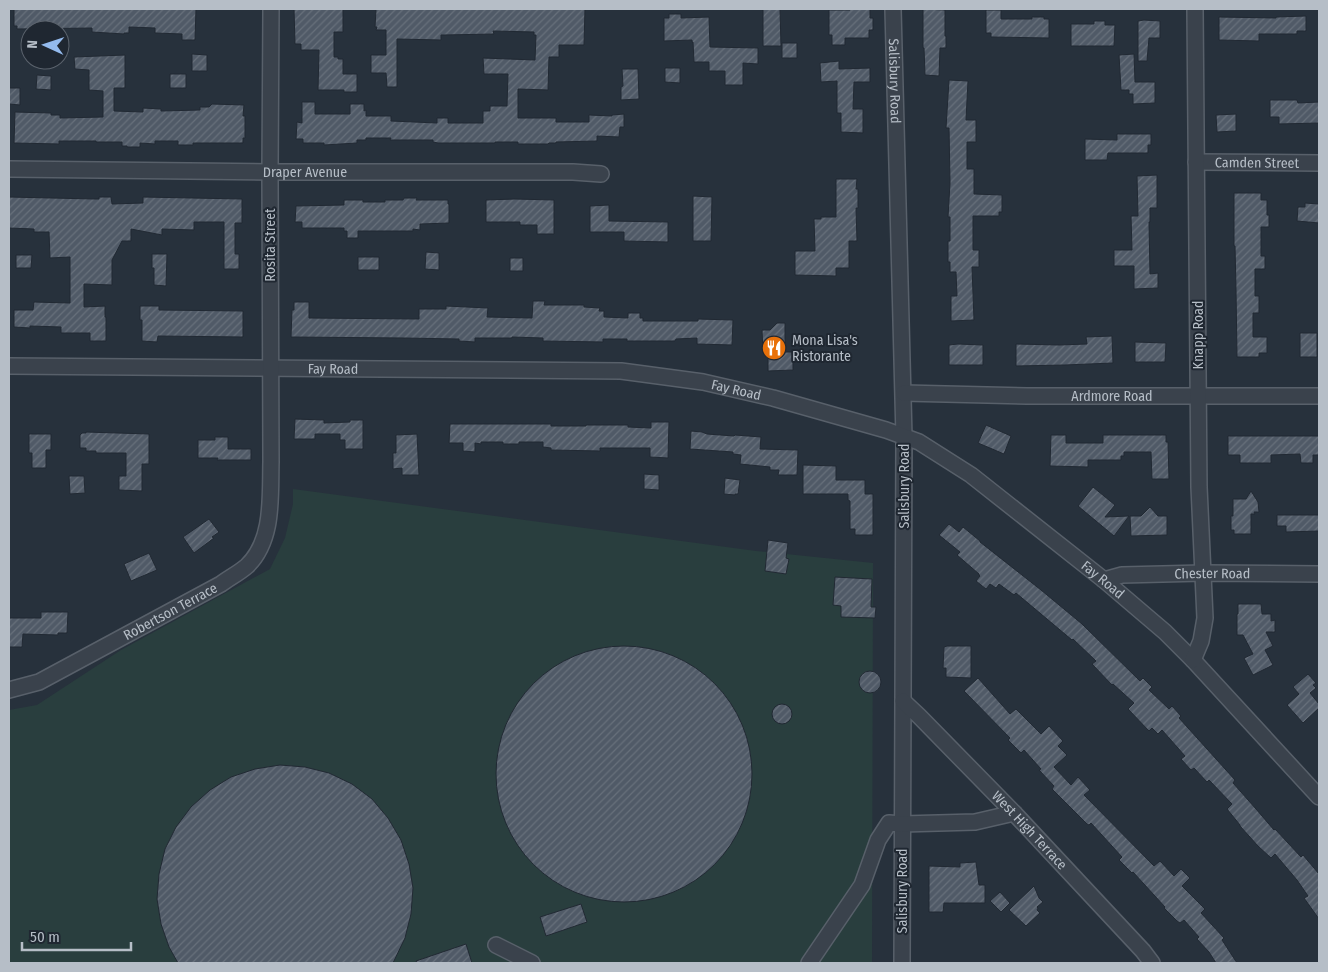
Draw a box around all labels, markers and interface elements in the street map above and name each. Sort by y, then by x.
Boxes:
north arrow [20,20,70,70]
street label: Salisbury Road [885,38,904,124]
text: N [24,40,41,49]
street label: Camden Street [1215,154,1300,172]
street label: Draper Avenue [263,164,347,181]
street label: Rosita Street [262,208,279,282]
street label: Knapp Road [1190,301,1207,369]
place label: Mona Lisa's Ristorante [792,332,858,365]
restaurant icon: Mona Lisa's Ristorante [761,335,787,361]
street label: Fay Road [308,360,358,378]
street label: Fay Road [710,376,763,404]
street label: Ardmore Road [1071,388,1153,405]
street label: Salisbury Road [896,443,913,529]
street label: Fay Road [1078,557,1128,602]
street label: Chester Road [1174,565,1250,583]
street label: Robertson Terrace [120,580,220,644]
street label: West High Terrace [988,788,1071,873]
street label: Salisbury Road [894,848,911,934]
scale bar [22,920,131,952]
text: 50 m [30,928,60,946]

